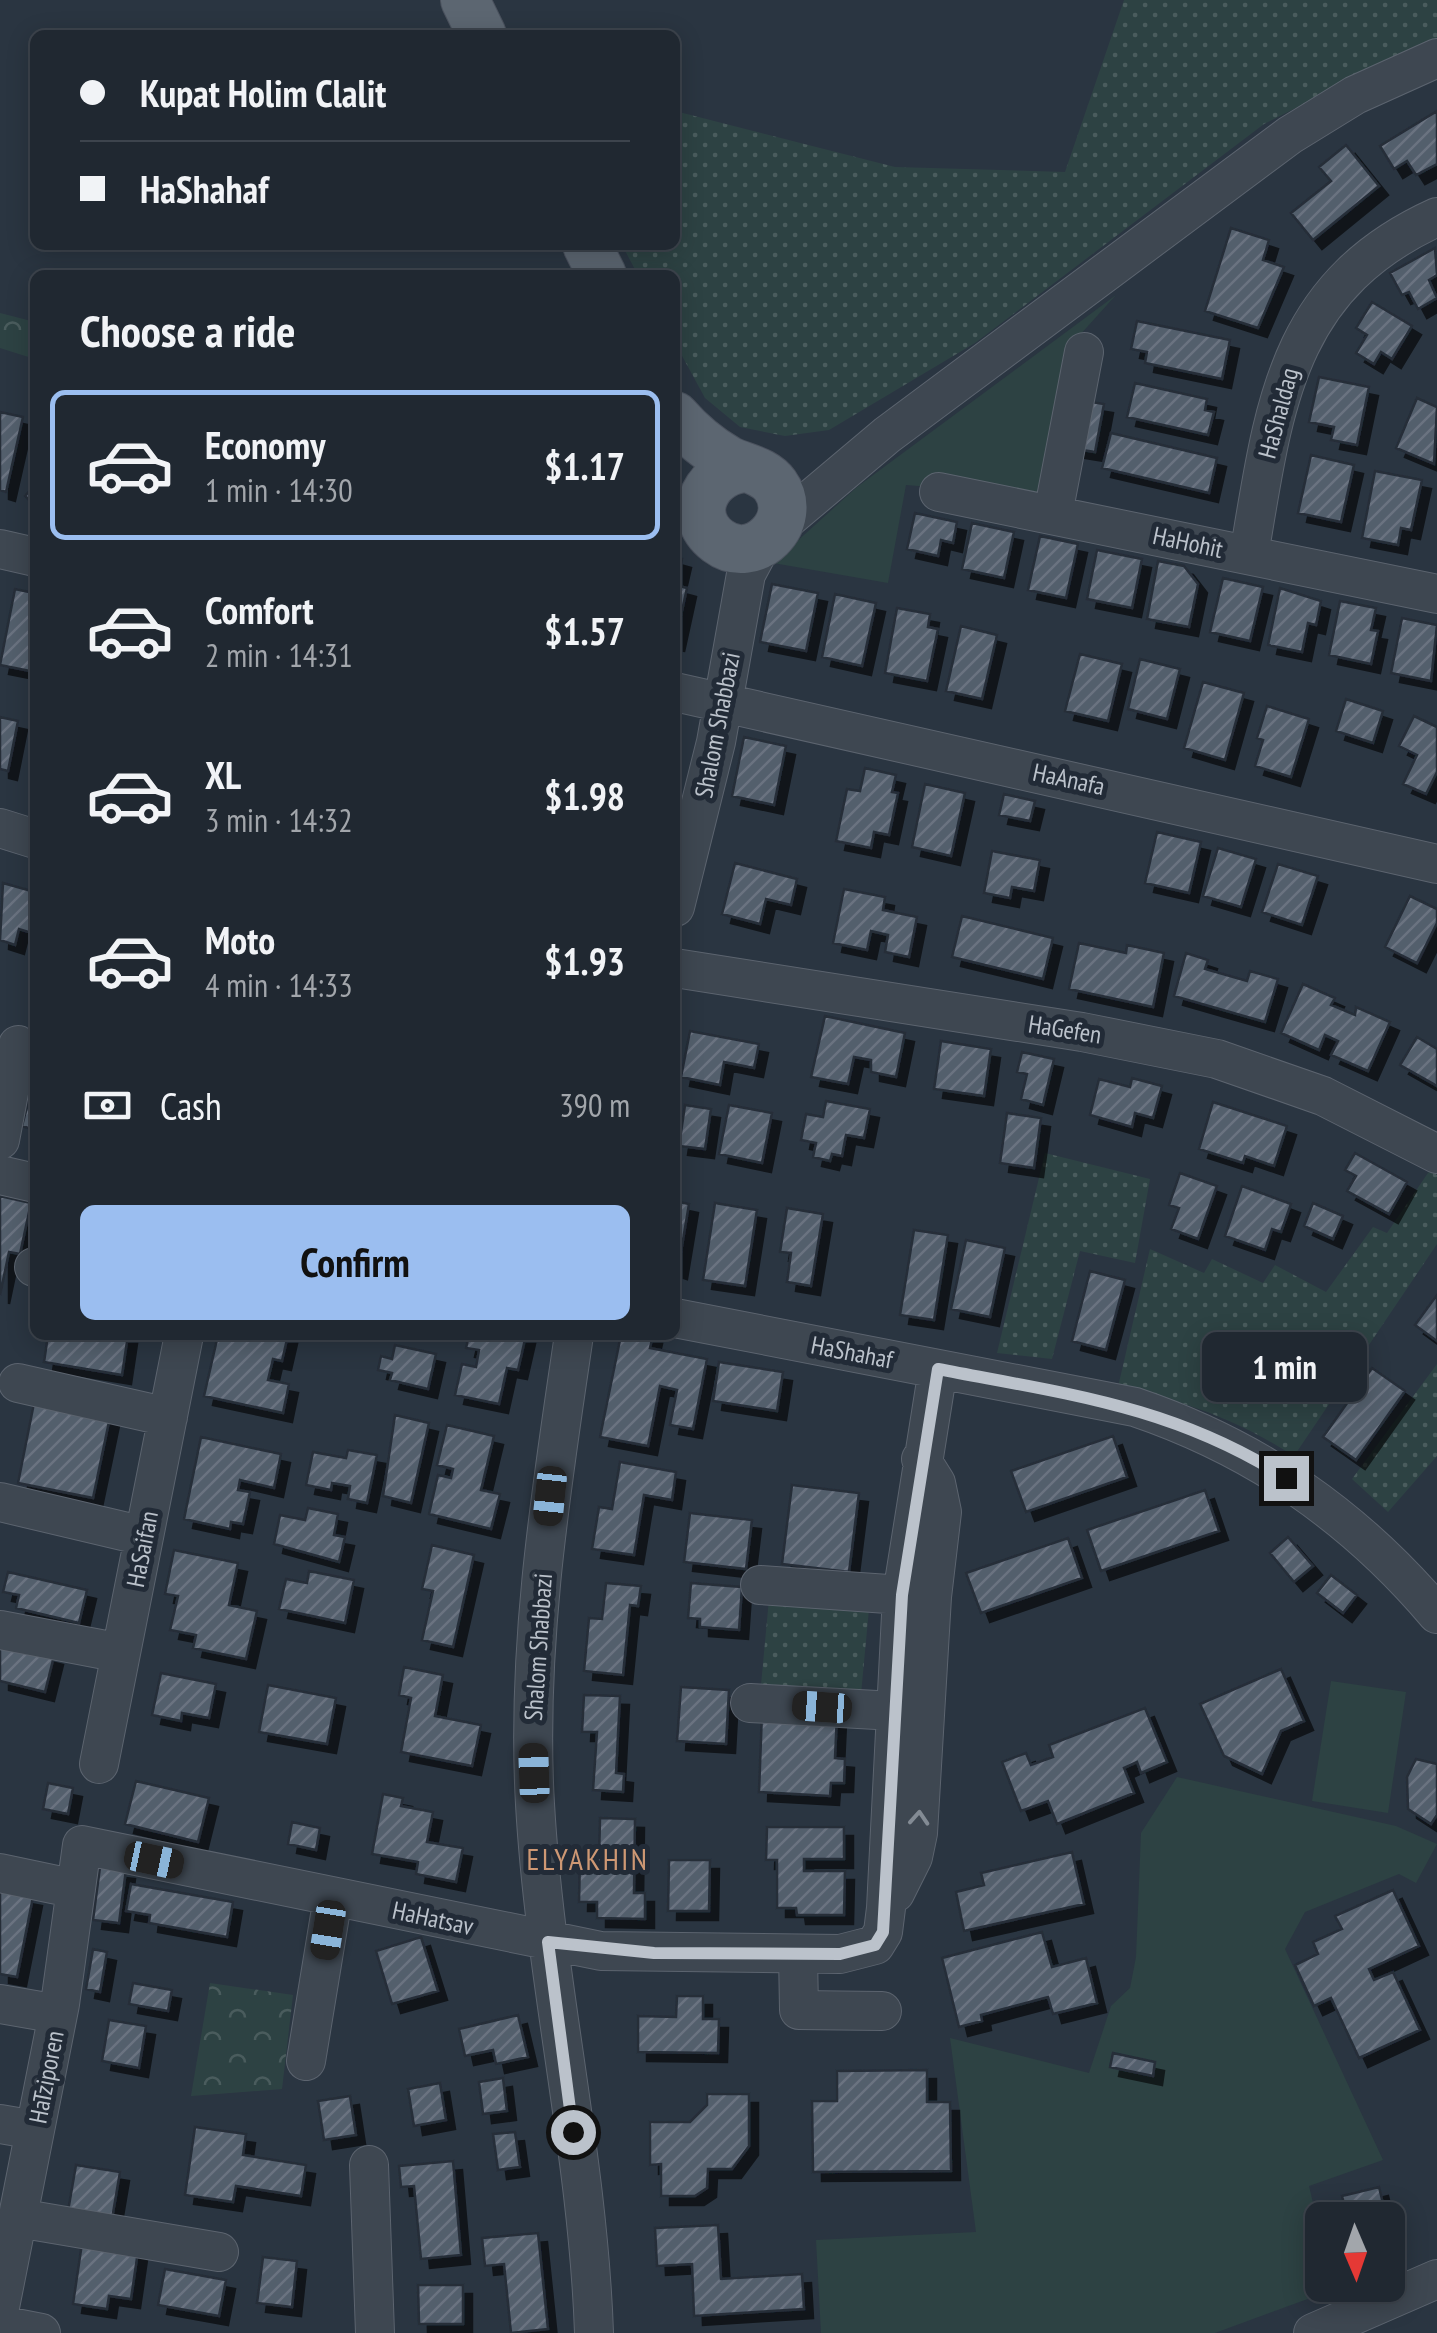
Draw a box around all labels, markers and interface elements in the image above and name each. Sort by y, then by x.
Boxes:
text: Kupat Holim Clalit [140,68,386,117]
text: HaShahaf [140,164,268,213]
text: Choose a ride [80,301,295,359]
street label: HaShaldag [1251,364,1305,462]
icon: car [85,420,175,510]
text: Economy [205,420,325,469]
text: $1.17 [544,441,625,490]
text: 1 min · 14:30 [205,469,353,511]
street label: HaHohit [1150,519,1226,565]
icon: car [85,585,175,675]
text: Comfort [205,585,314,634]
text: $1.57 [544,606,625,655]
text: 2 min · 14:31 [205,634,353,676]
street label: Shalom Shabbazi [687,649,747,801]
icon: car [85,750,175,840]
text: XL [205,750,241,799]
street label: HaAnafa [1030,756,1108,802]
text: $1.98 [544,771,625,820]
text: 3 min · 14:32 [205,799,353,841]
icon: car [85,915,175,1005]
text: Moto [205,915,275,964]
text: $1.93 [544,936,625,985]
text: 4 min · 14:33 [205,964,353,1006]
street label: HaGefen [1026,1007,1104,1051]
icon: cash [80,1078,135,1133]
text: Cash [160,1081,222,1130]
text: 390 m [559,1084,630,1126]
button: Confirm [80,1205,630,1320]
street label: HaShahaf [808,1328,897,1376]
callout: 1 min [1204,1333,1368,1403]
text: 1 min [1252,1346,1317,1388]
route end [1264,1456,1309,1501]
car [532,1465,568,1527]
street label: HaSaifan [119,1508,165,1590]
street label: Shalom Shabbazi [517,1572,559,1722]
car [791,1690,853,1724]
car [518,1742,550,1804]
one-way arrow [908,1809,929,1825]
car [122,1839,186,1881]
district label: ELYAKHIN [527,1839,649,1878]
street label: HaHatsav [390,1894,477,1942]
car [308,1898,348,1962]
street label: HaTziporen [21,2028,71,2126]
route start [551,2110,596,2155]
north arrow [1305,2202,1405,2302]
map controls [1305,2202,1405,2302]

